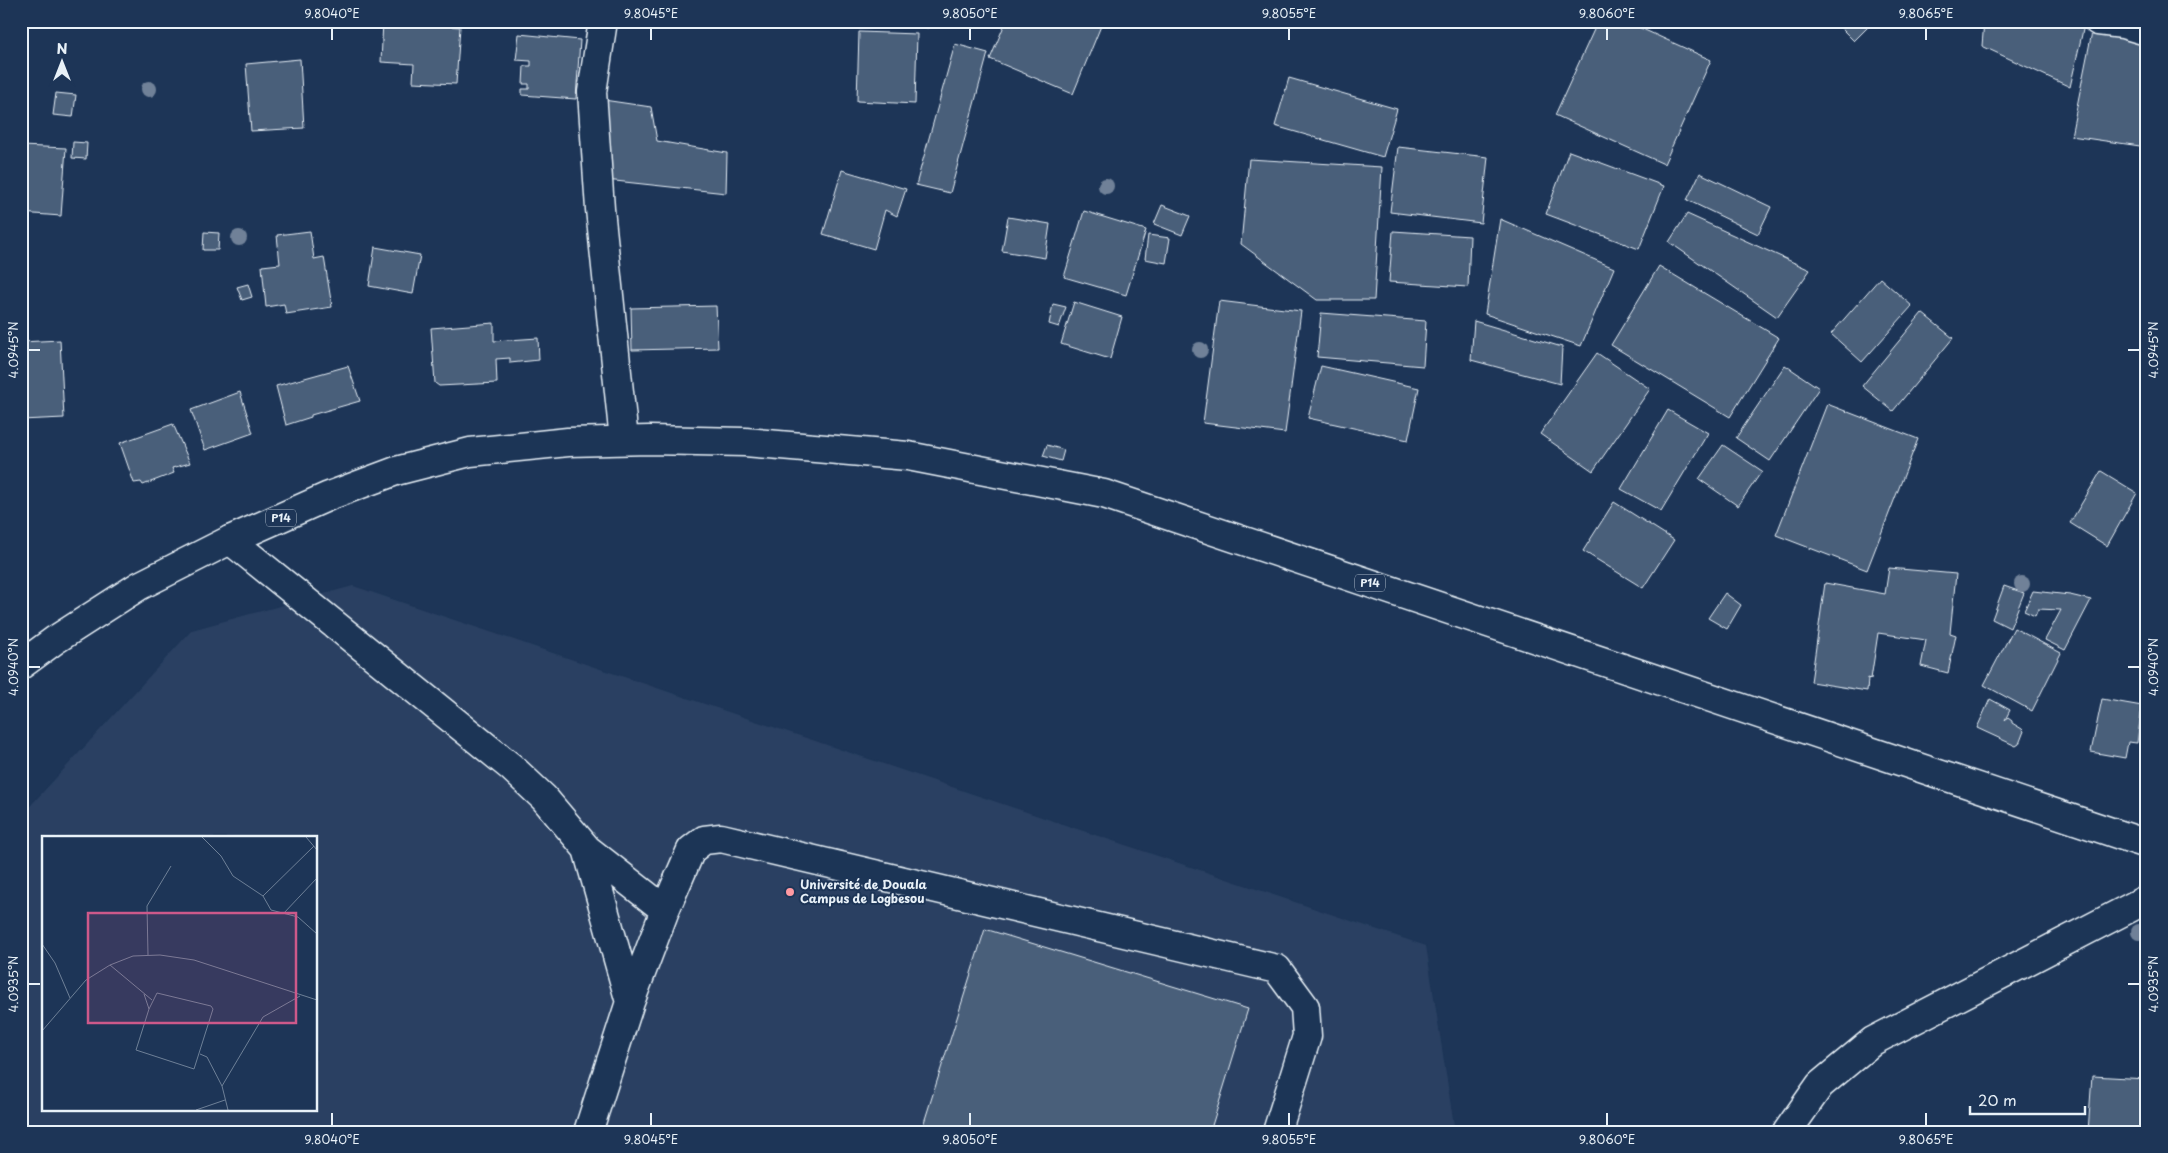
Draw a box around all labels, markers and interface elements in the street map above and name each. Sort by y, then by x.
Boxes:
text: 9.8040°E [304,4,360,22]
text: 9.8045°E [624,4,678,22]
text: 9.8050°E [942,4,998,22]
text: 9.8055°E [1262,4,1316,22]
text: 9.8060°E [1579,4,1635,22]
text: 9.8065°E [1899,4,1954,22]
north arrow [38,38,88,88]
text: N [56,38,68,59]
text: 4.0945°N [4,321,22,379]
text: 4.0945°N [2144,321,2162,379]
road number: P14 [266,509,296,526]
road number: P14 [1355,574,1385,592]
text: 4.0940°N [4,638,22,696]
text: 4.0940°N [2144,638,2162,696]
inset map [42,836,318,1110]
place label: Université de Douala Campus de Logbesou [800,875,928,907]
marker: Université de Douala Campus de Logbesou [784,886,796,898]
text: 4.0935°N [4,956,22,1012]
text: 4.0935°N [2144,956,2162,1012]
scale bar [1970,1083,2086,1115]
text: 20 m [1978,1088,2017,1111]
text: 9.8040°E [304,1130,360,1148]
text: 9.8045°E [624,1130,678,1148]
text: 9.8050°E [942,1130,998,1148]
text: 9.8055°E [1262,1130,1316,1148]
text: 9.8060°E [1579,1130,1635,1148]
text: 9.8065°E [1899,1130,1954,1148]

